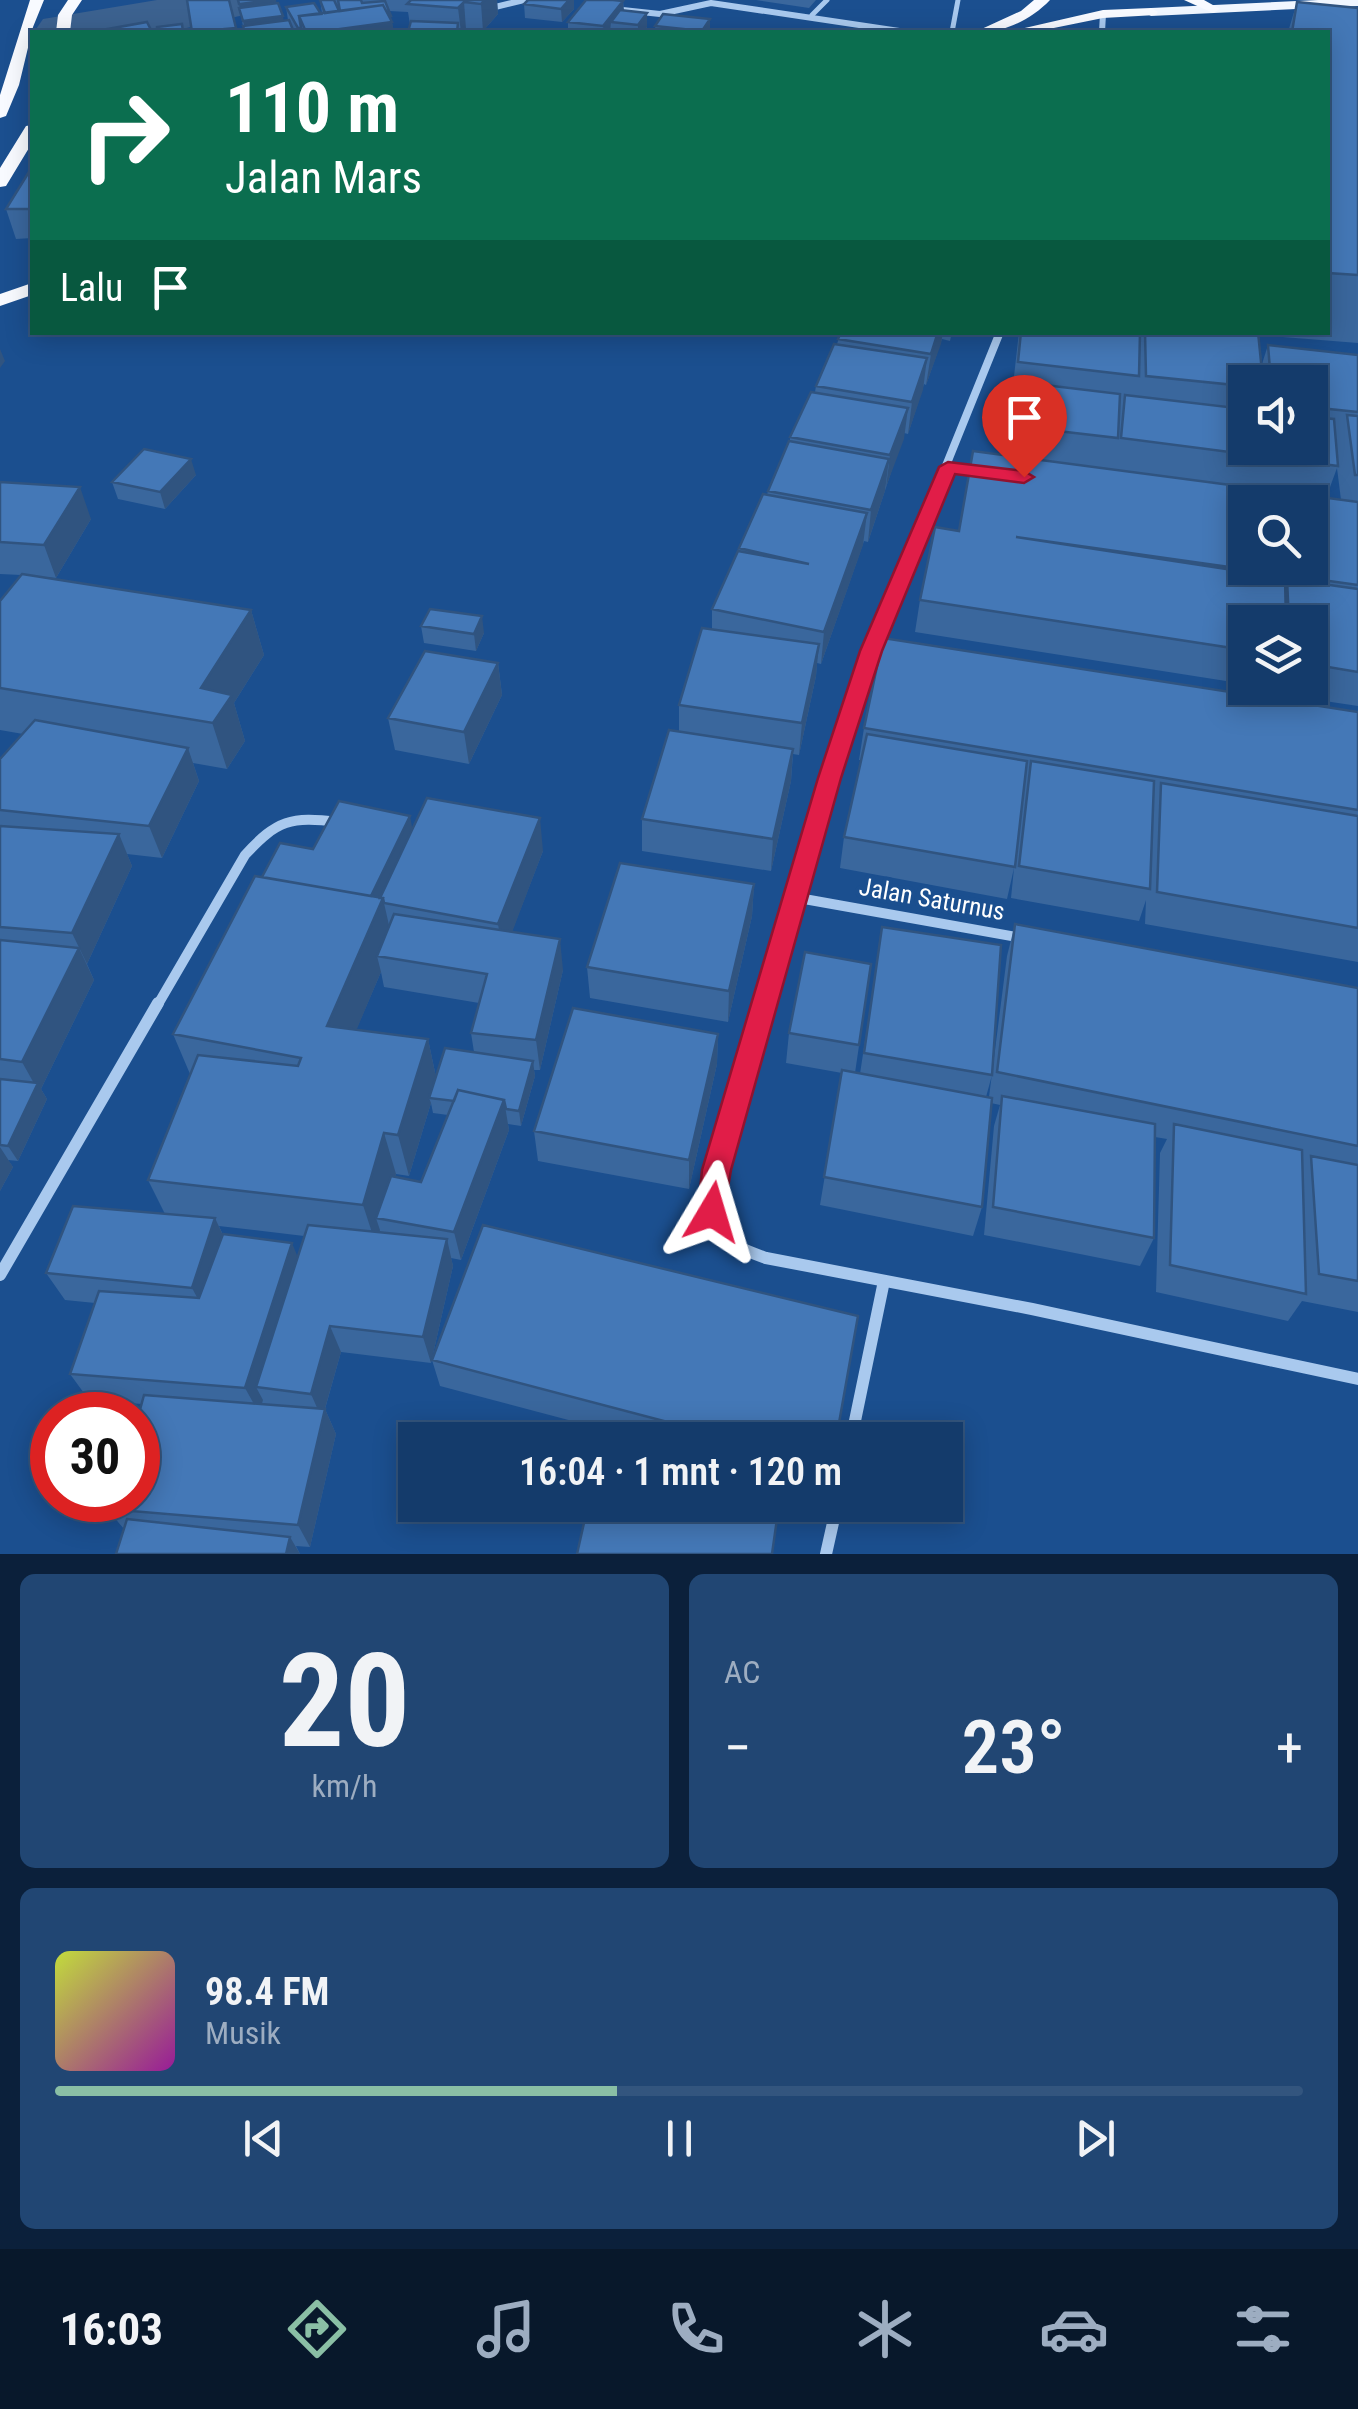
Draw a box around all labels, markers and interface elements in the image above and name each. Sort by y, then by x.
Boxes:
text: 110 m [225,67,399,149]
icon: right [60,70,190,200]
text: Jalan Mars [225,151,422,204]
icon: arrive [143,260,198,315]
text: Lalu [60,266,123,310]
map controls [1228,365,1328,705]
button: sound [1228,365,1328,465]
pin [982,375,1067,478]
icon: arrive [997,390,1052,445]
button: search [1228,485,1328,585]
button: layers [1228,605,1328,705]
street label: Jalan Saturnus [857,872,1007,926]
position arrow [660,1160,764,1264]
speed limit sign: 30 [30,1392,160,1522]
text: 16:04 · 1 mnt · 120 m [519,1450,842,1494]
text: 20 [279,1625,410,1778]
text: AC [724,1653,760,1691]
text: 23° [961,1703,1066,1791]
text: − [724,1716,752,1780]
text: + [1276,1716,1303,1780]
text: km/h [312,1767,377,1805]
text: 98.4 FM [205,1970,329,2014]
text: Musik [205,2014,281,2052]
icon: previous [236,2111,291,2166]
icon: pause [652,2111,707,2166]
icon: next [1068,2111,1123,2166]
icon: directions [282,2294,352,2364]
icon: music [471,2294,541,2364]
icon: phone [661,2294,731,2364]
icon: climate [850,2294,920,2364]
icon: car [1039,2294,1109,2364]
icon: filters [1228,2294,1298,2364]
text: 16:03 [60,2303,163,2356]

